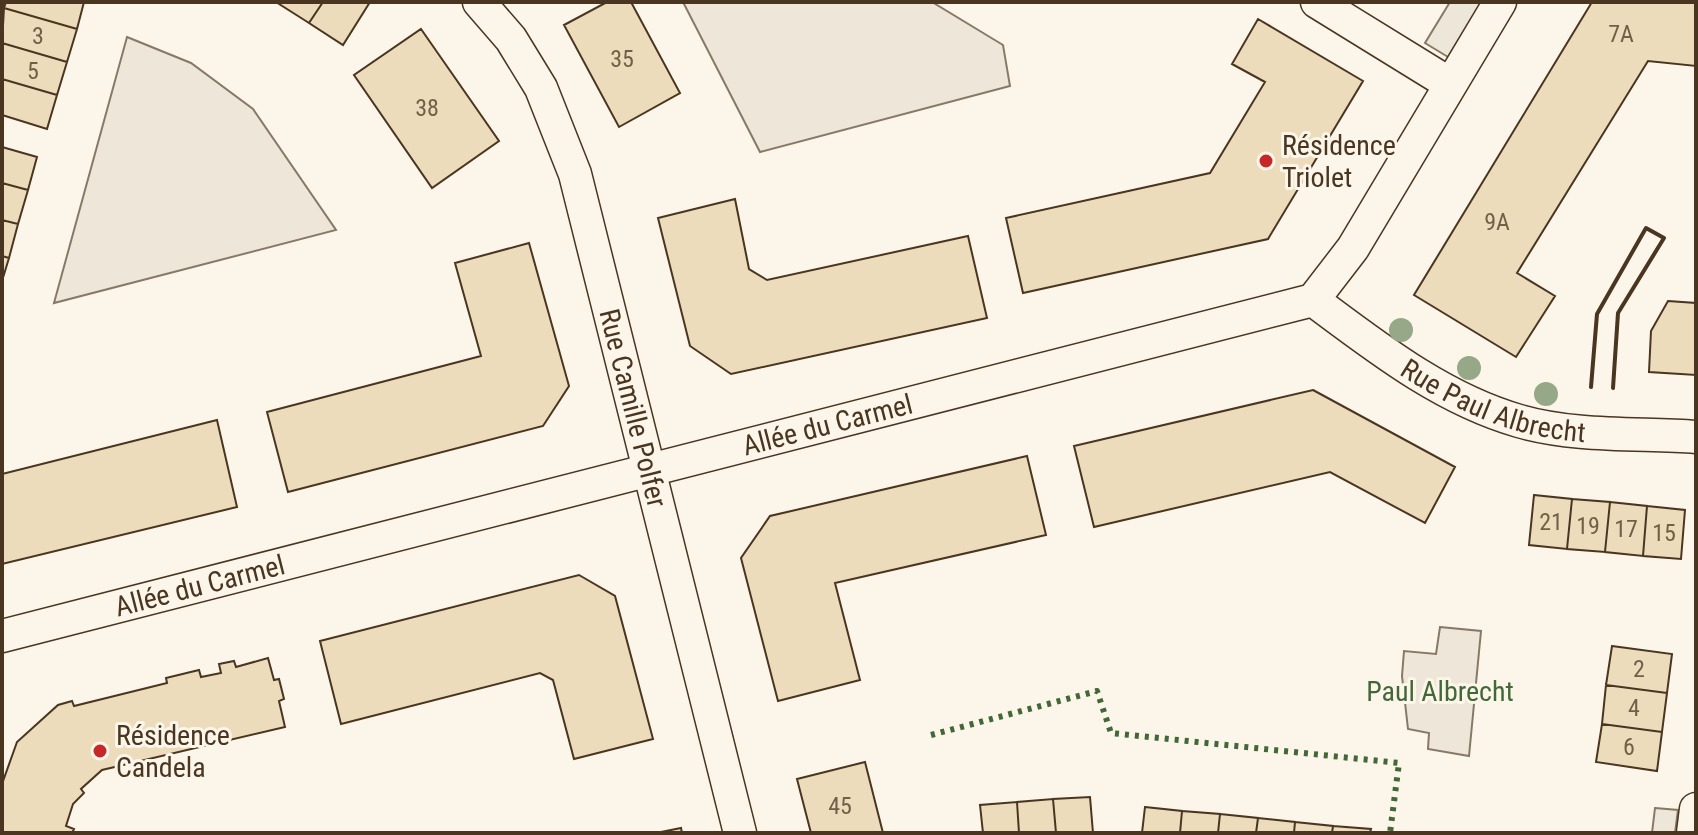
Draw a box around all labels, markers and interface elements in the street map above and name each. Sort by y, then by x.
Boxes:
house number: 7A [1608,20,1634,48]
house number: 3 [32,22,44,50]
house number: 35 [610,45,634,73]
house number: 5 [27,57,39,85]
house number: 38 [415,94,439,122]
place label: Résidence Triolet [1282,129,1396,194]
marker: Résidence Triolet [1257,152,1275,170]
house number: 9A [1484,208,1510,236]
street label: Rue Camille Polfer [592,305,674,511]
street label: Rue Paul Albrecht [1395,352,1587,449]
street label: Allée du Carmel [739,387,916,463]
house number: 21 [1539,508,1563,536]
house number: 19 [1576,512,1600,540]
house number: 17 [1614,515,1638,543]
house number: 15 [1652,519,1676,547]
street label: Allée du Carmel [111,548,288,623]
house number: 2 [1633,655,1645,683]
park label: Paul Albrecht [1366,675,1514,708]
house number: 4 [1628,694,1640,722]
place label: Résidence Candela [116,719,230,784]
house number: 6 [1623,733,1635,761]
marker: Résidence Candela [91,742,109,760]
house number: 45 [828,792,852,820]

